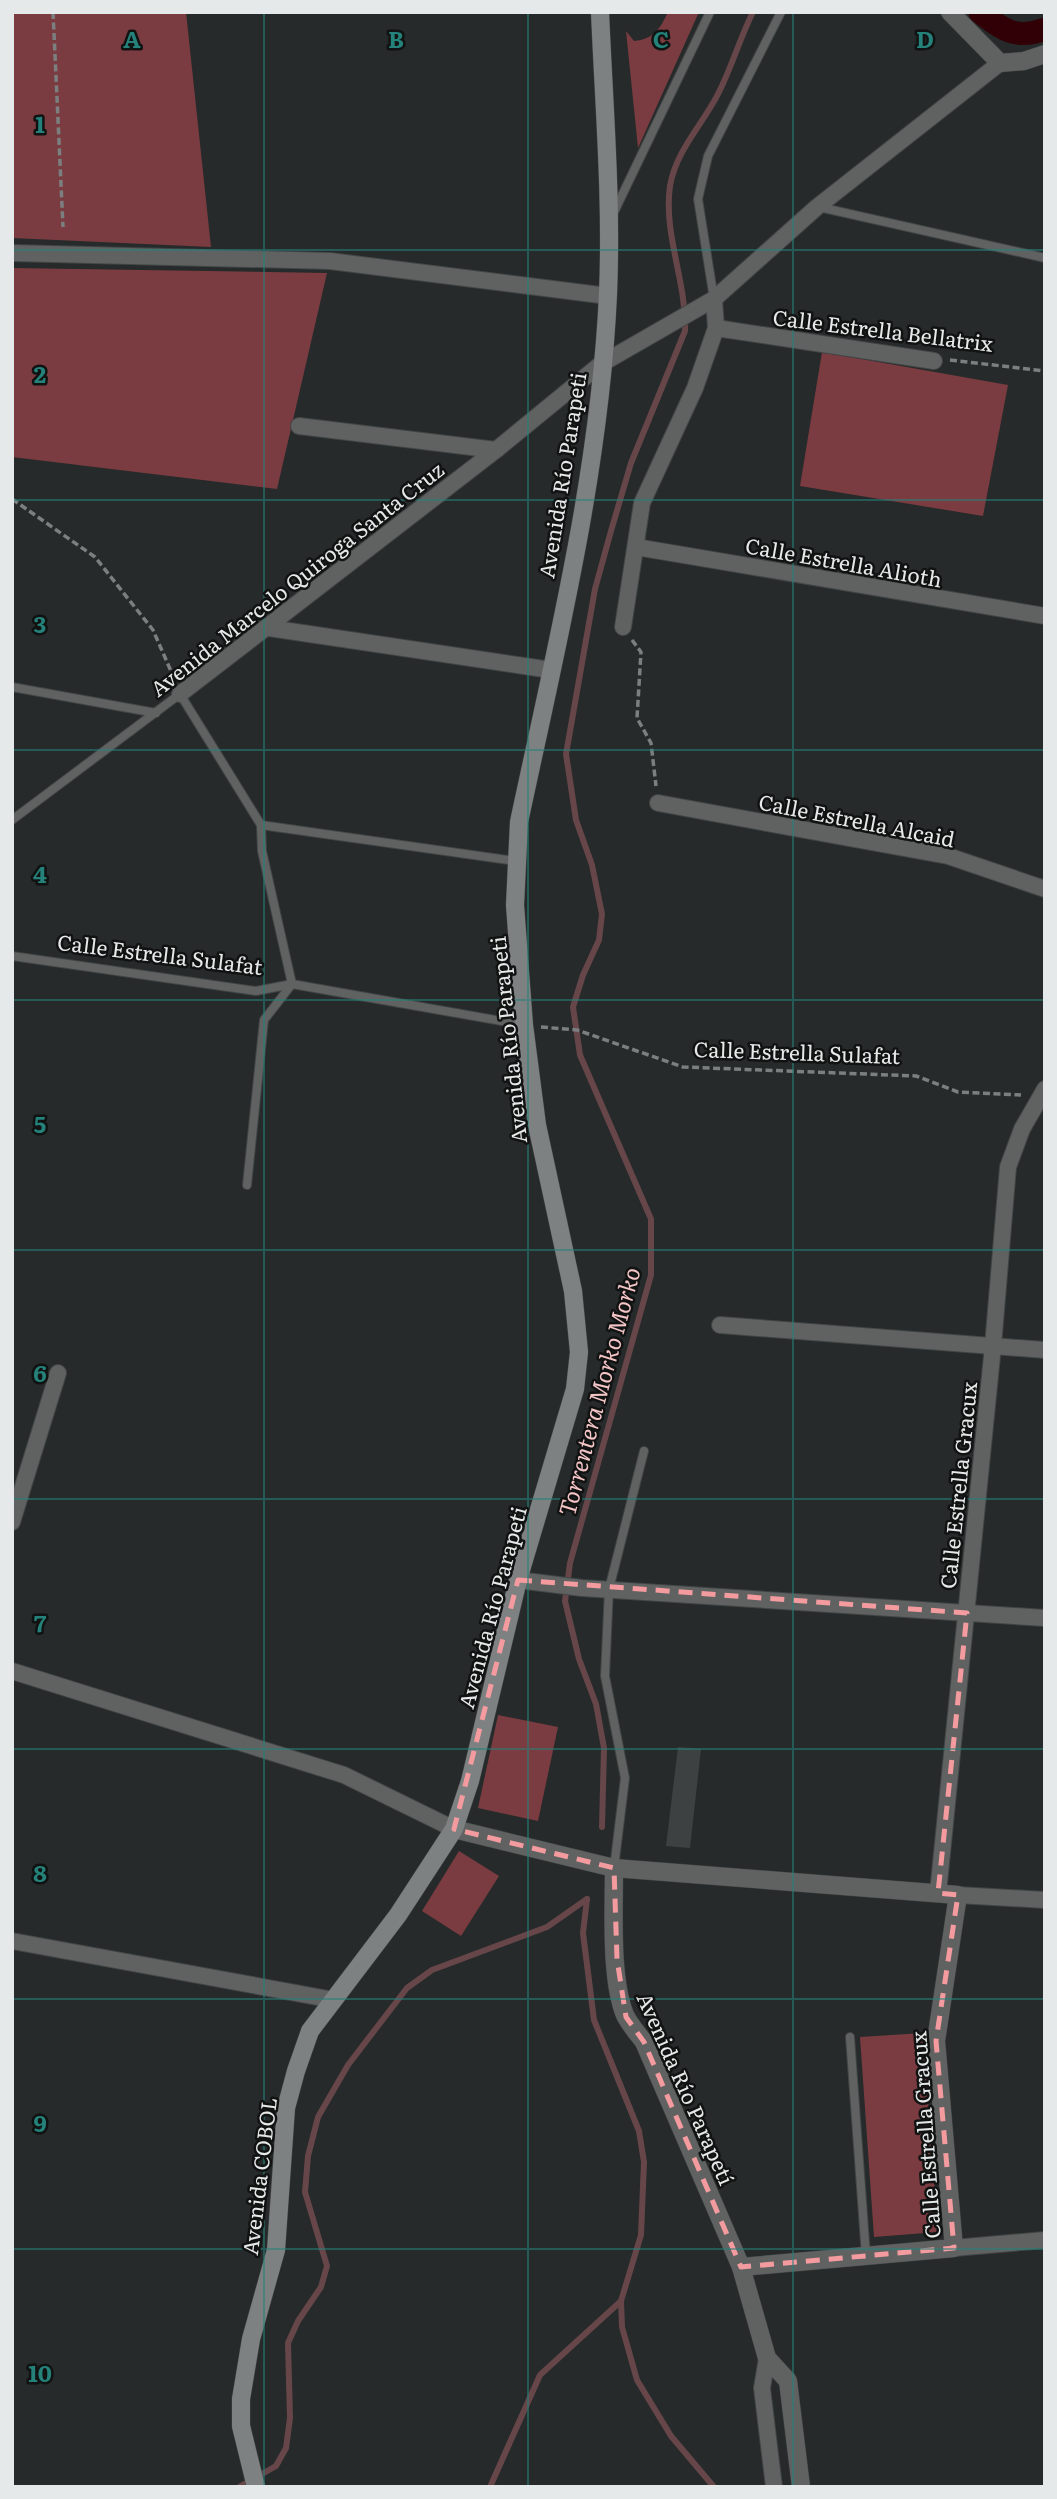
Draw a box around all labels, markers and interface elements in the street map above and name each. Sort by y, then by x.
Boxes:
text: A [123,21,141,55]
text: B [388,21,404,55]
text: C [653,21,669,55]
text: D [916,21,934,55]
text: 1 [35,106,45,140]
street label: Calle Estrella Bellatrix [771,300,995,358]
text: 2 [34,356,46,390]
street label: Avenida Río Parapeti [529,370,593,580]
street label: Avenida Marcelo Quiroga Santa Cruz [143,453,449,703]
street label: Calle Estrella Alioth [743,528,945,594]
text: 3 [34,606,46,640]
street label: Calle Estrella Alcaid [756,785,958,853]
text: 4 [33,856,47,890]
street label: Calle Estrella Sulafat [56,925,265,981]
street label: Avenida Río Parapeti [481,935,533,1145]
street label: Calle Estrella Sulafat [693,1032,901,1070]
text: 5 [34,1106,46,1140]
water label: Torrentera Morko Morko [548,1263,648,1519]
text: 6 [33,1355,47,1389]
street label: Calle Estrella Gracux [931,1380,983,1590]
street label: Avenida Río Parapeti [449,1503,533,1711]
text: 7 [34,1605,47,1639]
text: 8 [33,1855,47,1889]
street label: Avenida Río Parapetí [631,1987,743,2189]
street label: Calle Estrella Gracux [901,2030,947,2240]
street label: Avenida COBOL [233,2095,283,2257]
text: 9 [33,2105,47,2139]
text: 10 [28,2355,52,2389]

